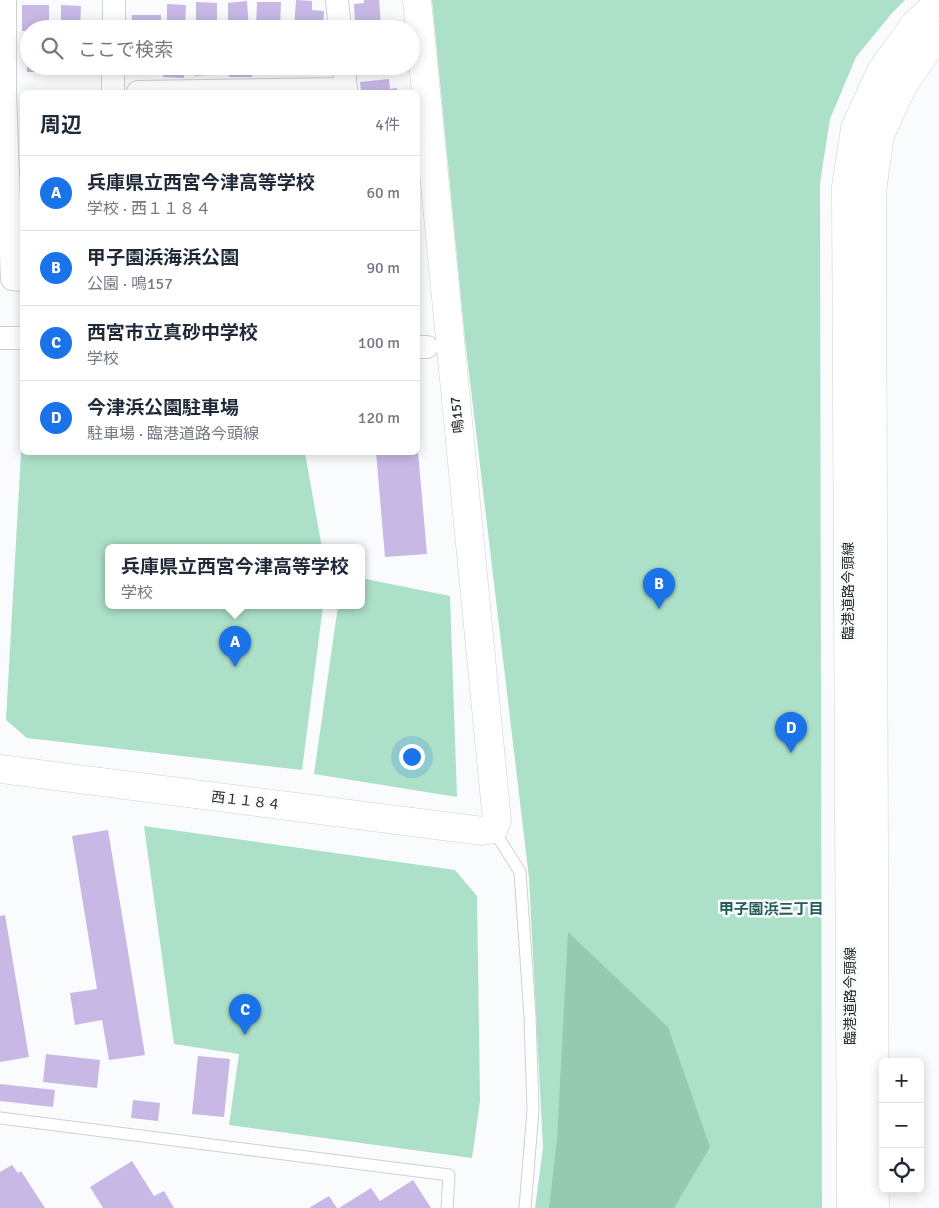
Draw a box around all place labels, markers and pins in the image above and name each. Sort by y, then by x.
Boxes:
pin: B [643,568,675,609]
pin: A [219,626,251,667]
pin: D [775,712,807,753]
pin: C [229,994,261,1035]

